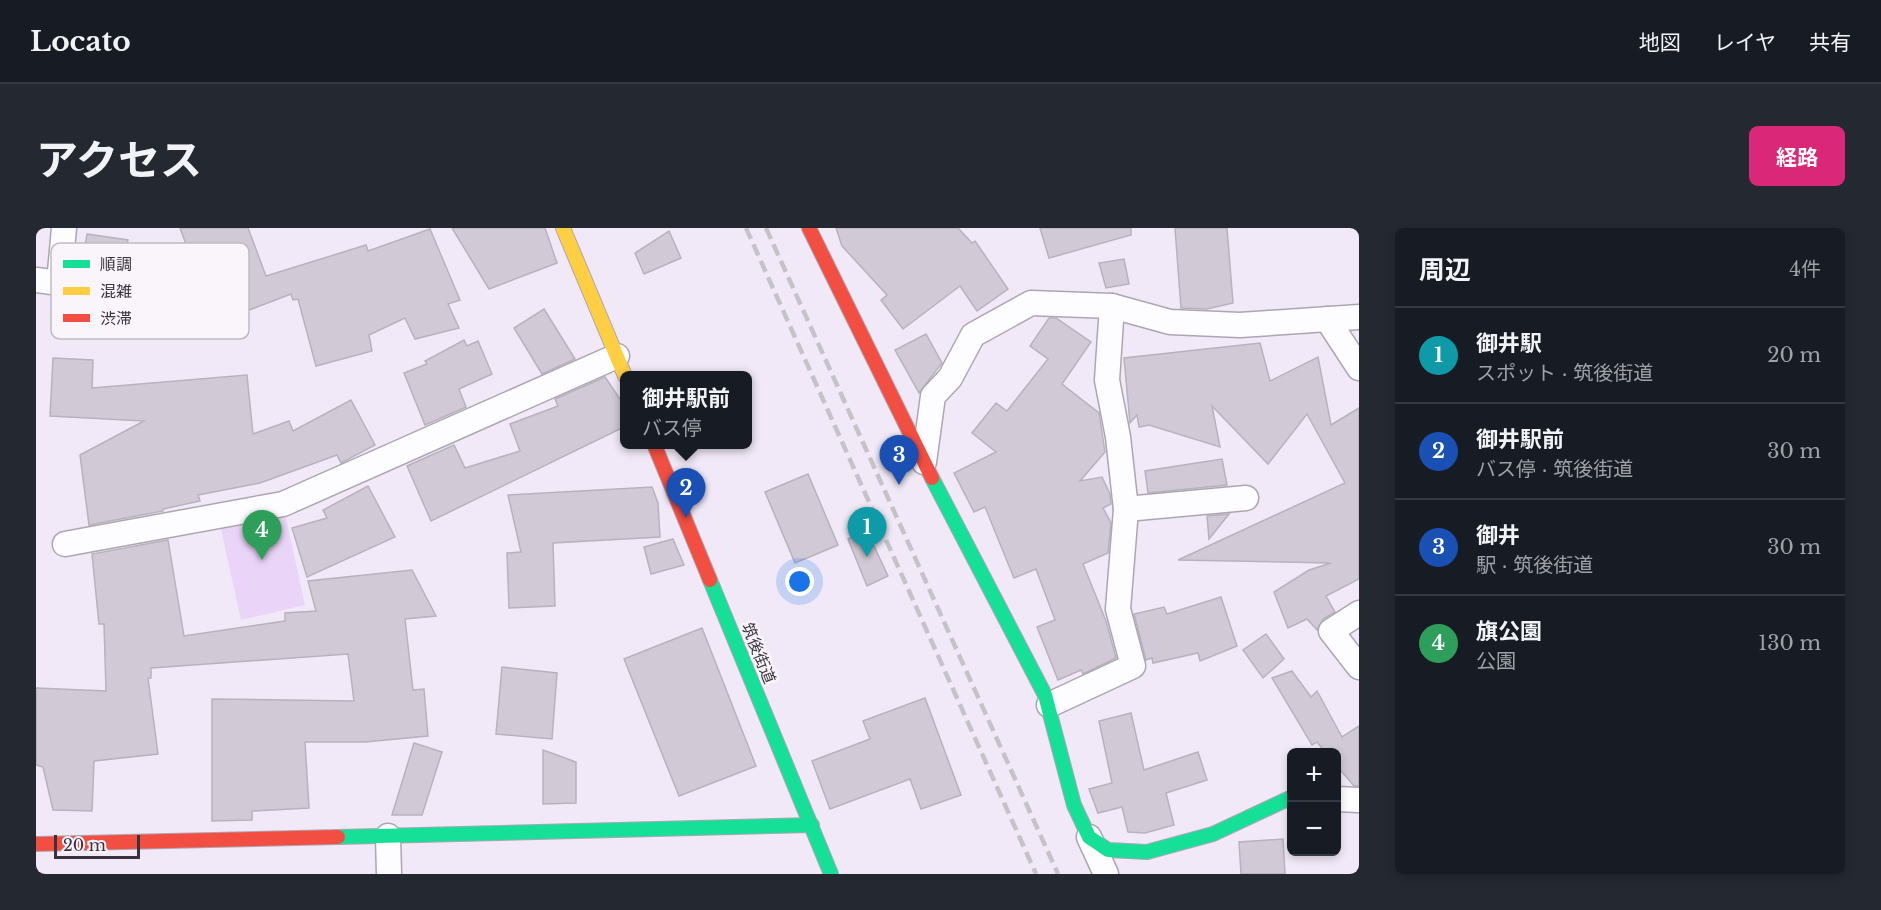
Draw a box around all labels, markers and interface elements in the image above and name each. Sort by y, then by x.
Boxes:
text: Locato [30,24,131,59]
text: 地図 [1639,30,1681,56]
text: レイヤ [1714,30,1776,56]
text: 共有 [1809,30,1851,56]
button: 経路 [1749,126,1845,186]
text: アクセス [36,134,202,186]
legend [51,243,249,339]
text: 順調 [100,254,132,274]
text: 周辺 [1419,254,1471,286]
text: 4件 [1789,257,1821,281]
text: 混雑 [100,281,132,301]
text: 渋滞 [100,308,132,328]
text: 御井駅 [1476,330,1542,357]
text: 1 [1434,343,1443,367]
text: 20 m [1767,343,1821,367]
text: スポット · 筑後街道 [1476,361,1653,385]
popup [620,371,752,449]
text: 御井駅前 [642,385,730,412]
text: バス停 [642,416,702,440]
text: 御井駅前 [1476,426,1564,453]
pin: 3 [880,436,918,485]
text: 2 [1432,439,1445,463]
text: 30 m [1767,439,1821,463]
text: バス停 · 筑後街道 [1476,457,1633,481]
pin: 2 [666,468,706,518]
pin: 1 [848,508,886,557]
pin: 4 [242,510,282,560]
text: 御井 [1476,522,1520,549]
text: 3 [1432,535,1445,559]
text: 30 m [1767,535,1821,559]
text: 駅 · 筑後街道 [1476,553,1593,577]
your location [785,567,814,596]
text: 旗公園 [1476,618,1542,645]
street label: 筑後街道 [738,620,780,686]
text: 4 [1432,631,1445,655]
text: 130 m [1758,631,1821,655]
text: 公園 [1476,649,1516,673]
map controls [1287,748,1341,856]
button: + [1287,748,1341,802]
button: − [1287,802,1341,856]
scale bar [54,832,140,860]
text: 20 m [63,835,106,855]

